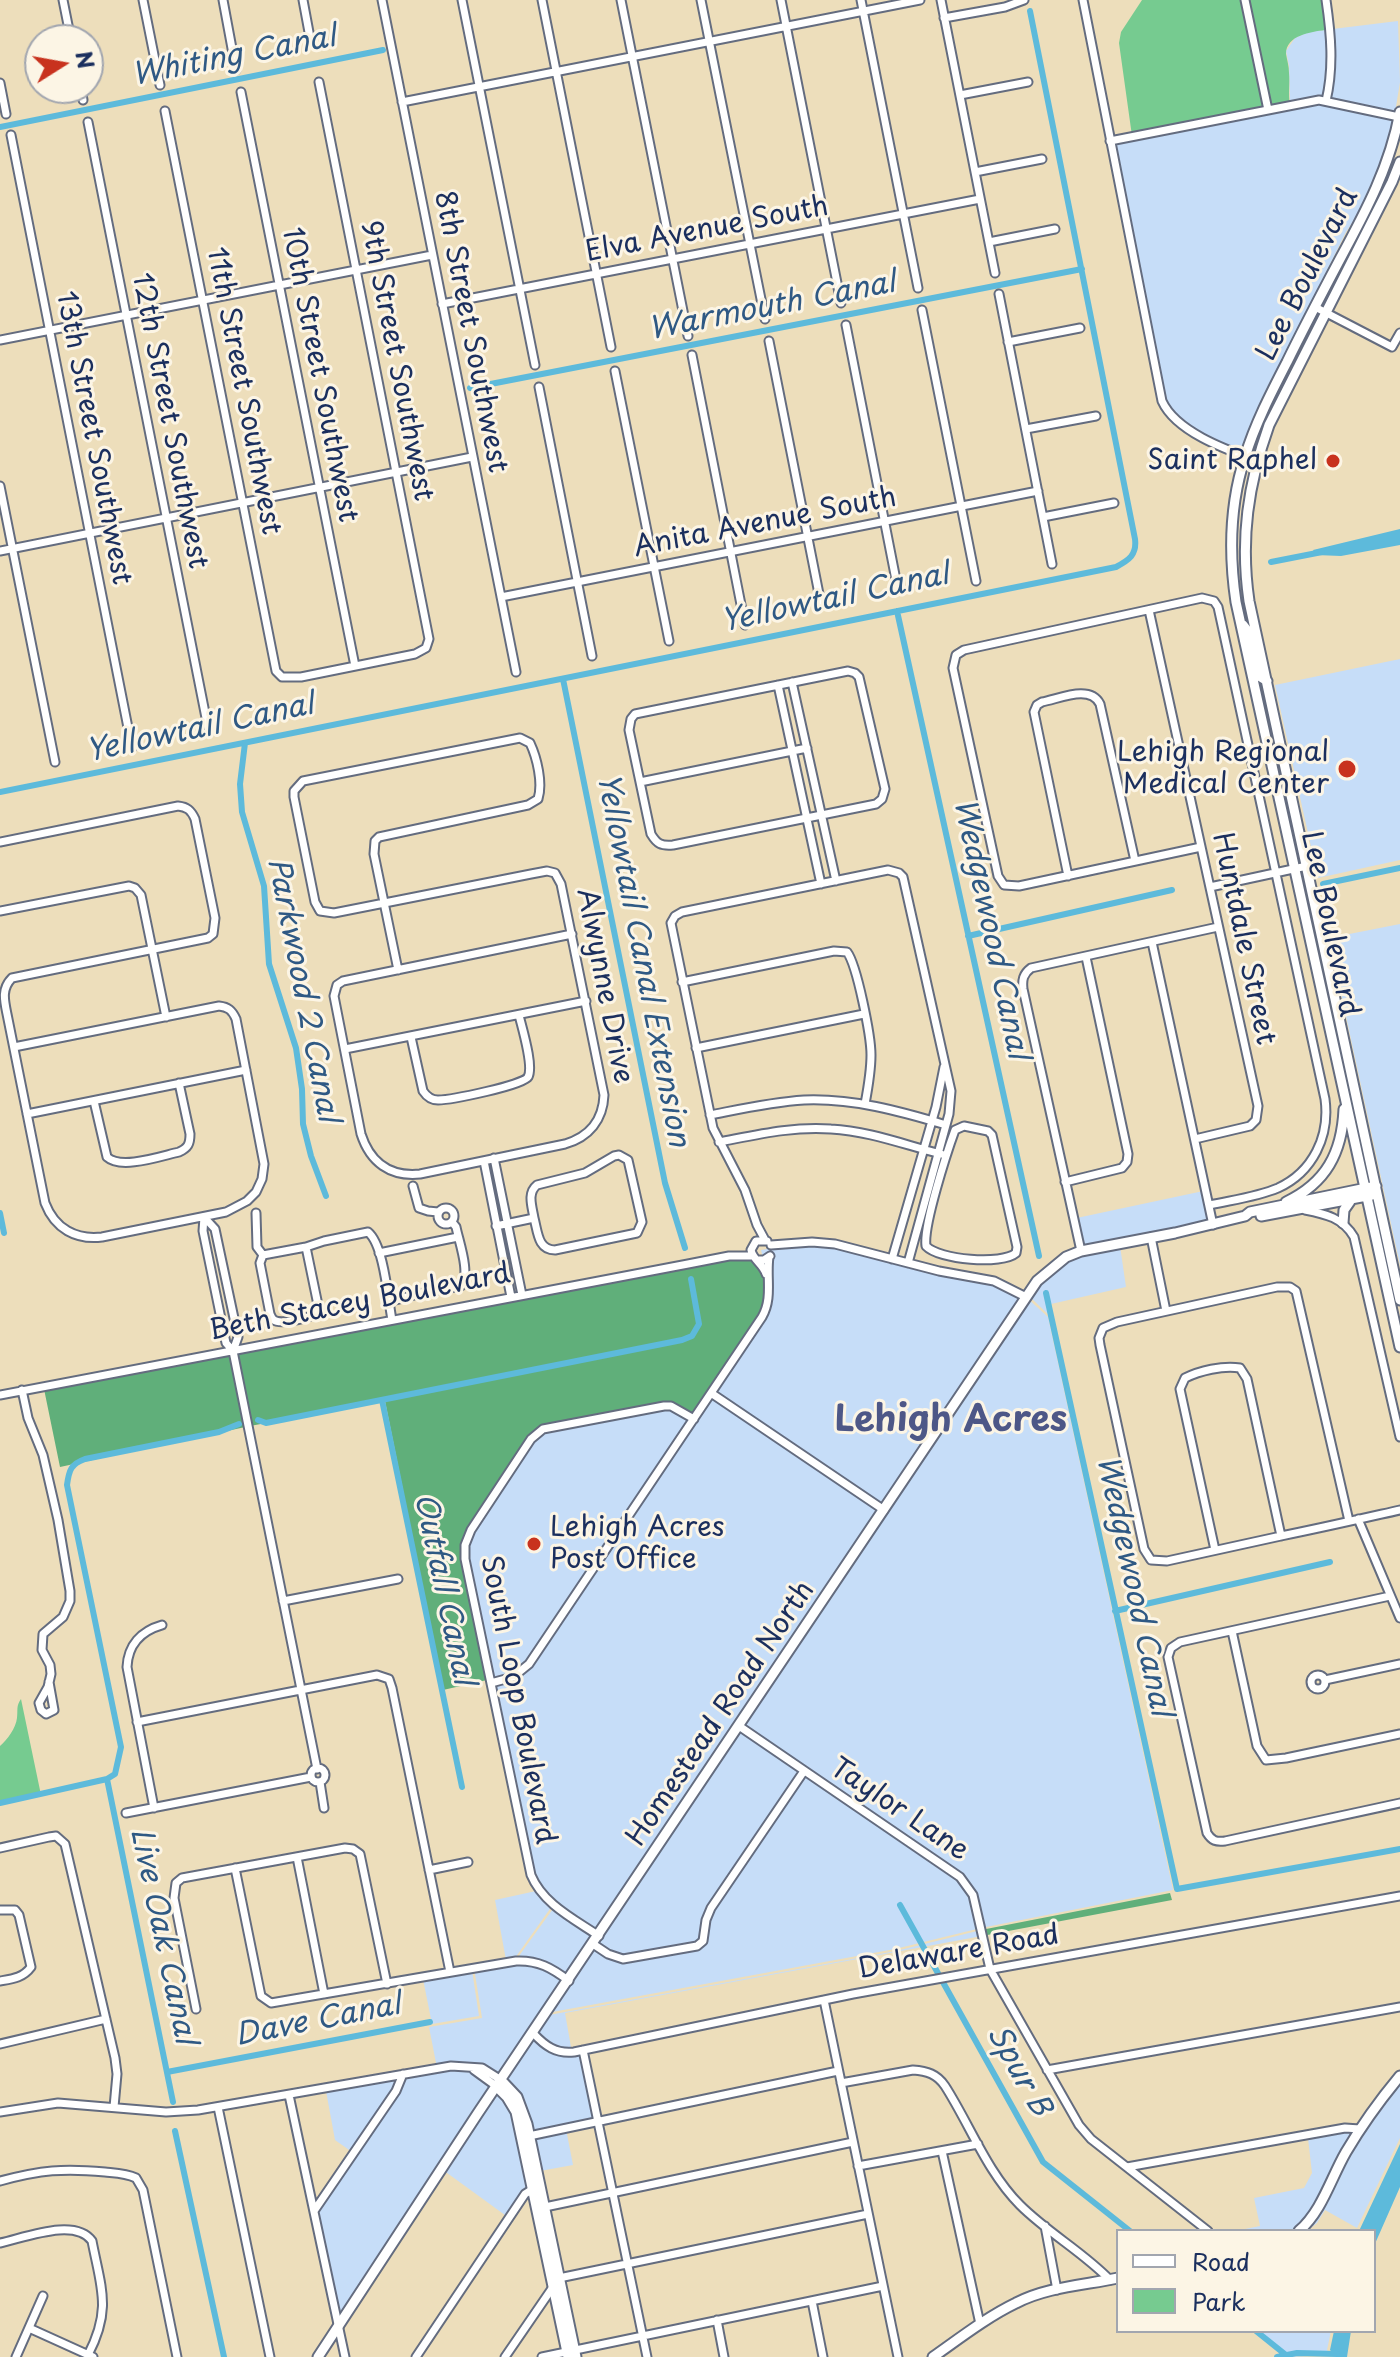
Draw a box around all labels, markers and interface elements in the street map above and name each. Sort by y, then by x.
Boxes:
water label: Whiting Canal [129,20,339,94]
north arrow [24,24,104,104]
text: N [68,48,104,71]
street label: Lee Boulevard [1250,183,1366,367]
street label: 8th Street Southwest [426,188,514,476]
street label: Elva Avenue South [583,190,831,270]
street label: 9th Street Southwest [352,218,440,504]
street label: 10th Street Southwest [274,225,364,525]
street label: 11th Street Southwest [199,244,287,538]
water label: Warmouth Canal [645,265,899,349]
street label: 12th Street Southwest [124,270,214,572]
street label: 13th Street Southwest [48,288,138,588]
place label: Saint Raphel [1147,444,1317,478]
marker: Saint Raphel [1324,452,1342,470]
street label: Anita Avenue South [631,481,899,565]
water label: Yellowtail Canal [718,557,952,641]
water label: Yellowtail Canal [83,687,317,771]
place label: Lehigh Regional Medical Center [1117,736,1329,802]
marker: Lehigh Regional Medical Center [1336,758,1358,780]
water label: Yellowtail Canal Extension [588,770,696,1150]
water label: Wedgewood Canal [945,796,1035,1062]
street label: Lee Boulevard [1293,828,1365,1020]
street label: Huntdale Street [1204,830,1282,1048]
water label: Parkwood 2 Canal [259,855,345,1125]
street label: Alwynne Drive [569,885,639,1087]
street label: Beth Stacey Boulevard [207,1257,513,1349]
district label: Lehigh Acres [835,1399,1067,1443]
water label: Wedgewood Canal [1088,1453,1178,1719]
water label: Outfall Canal [405,1490,481,1688]
place label: Lehigh Acres Post Office [550,1511,724,1577]
marker: Lehigh Acres Post Office [525,1535,543,1553]
street label: South Loop Boulevard [473,1553,561,1847]
street label: Homestead Road North [620,1575,822,1853]
street label: Taylor Lane [823,1751,975,1869]
water label: Live Oak Canal [122,1825,202,2047]
street label: Delaware Road [856,1919,1062,1987]
water label: Dave Canal [232,1987,404,2055]
water label: Spur B [978,2019,1058,2123]
legend [1116,2229,1376,2333]
text: Road [1192,2243,1250,2279]
text: Park [1192,2283,1246,2319]

